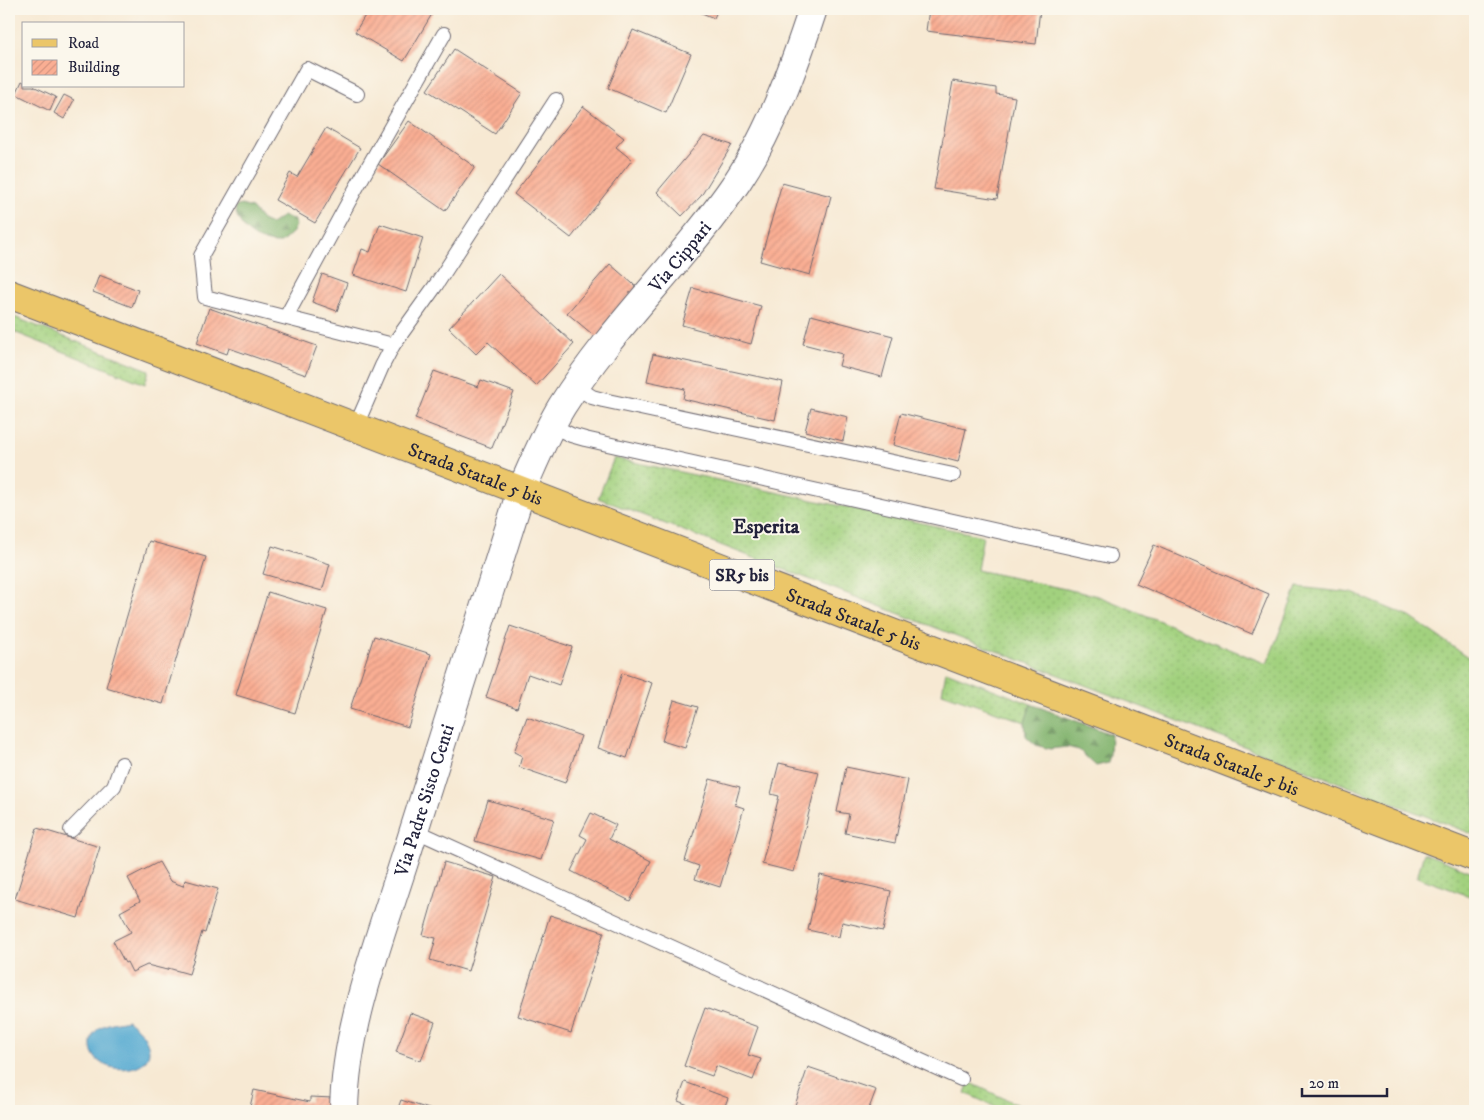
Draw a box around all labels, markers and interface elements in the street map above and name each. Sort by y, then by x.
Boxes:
legend [22,22,185,88]
text: Road [68,34,100,53]
text: Building [68,58,120,77]
street label: Via Cippari [644,217,717,298]
street label: Strada Statale 5 bis [405,438,546,511]
district label: Esperita [733,515,800,540]
road number: SR5 bis [710,560,774,590]
street label: Strada Statale 5 bis [783,584,924,656]
street label: Via Padre Sisto Centi [390,721,460,880]
street label: Strada Statale 5 bis [1161,729,1302,801]
scale bar [1302,1065,1386,1097]
text: 20 m [1309,1074,1339,1093]

